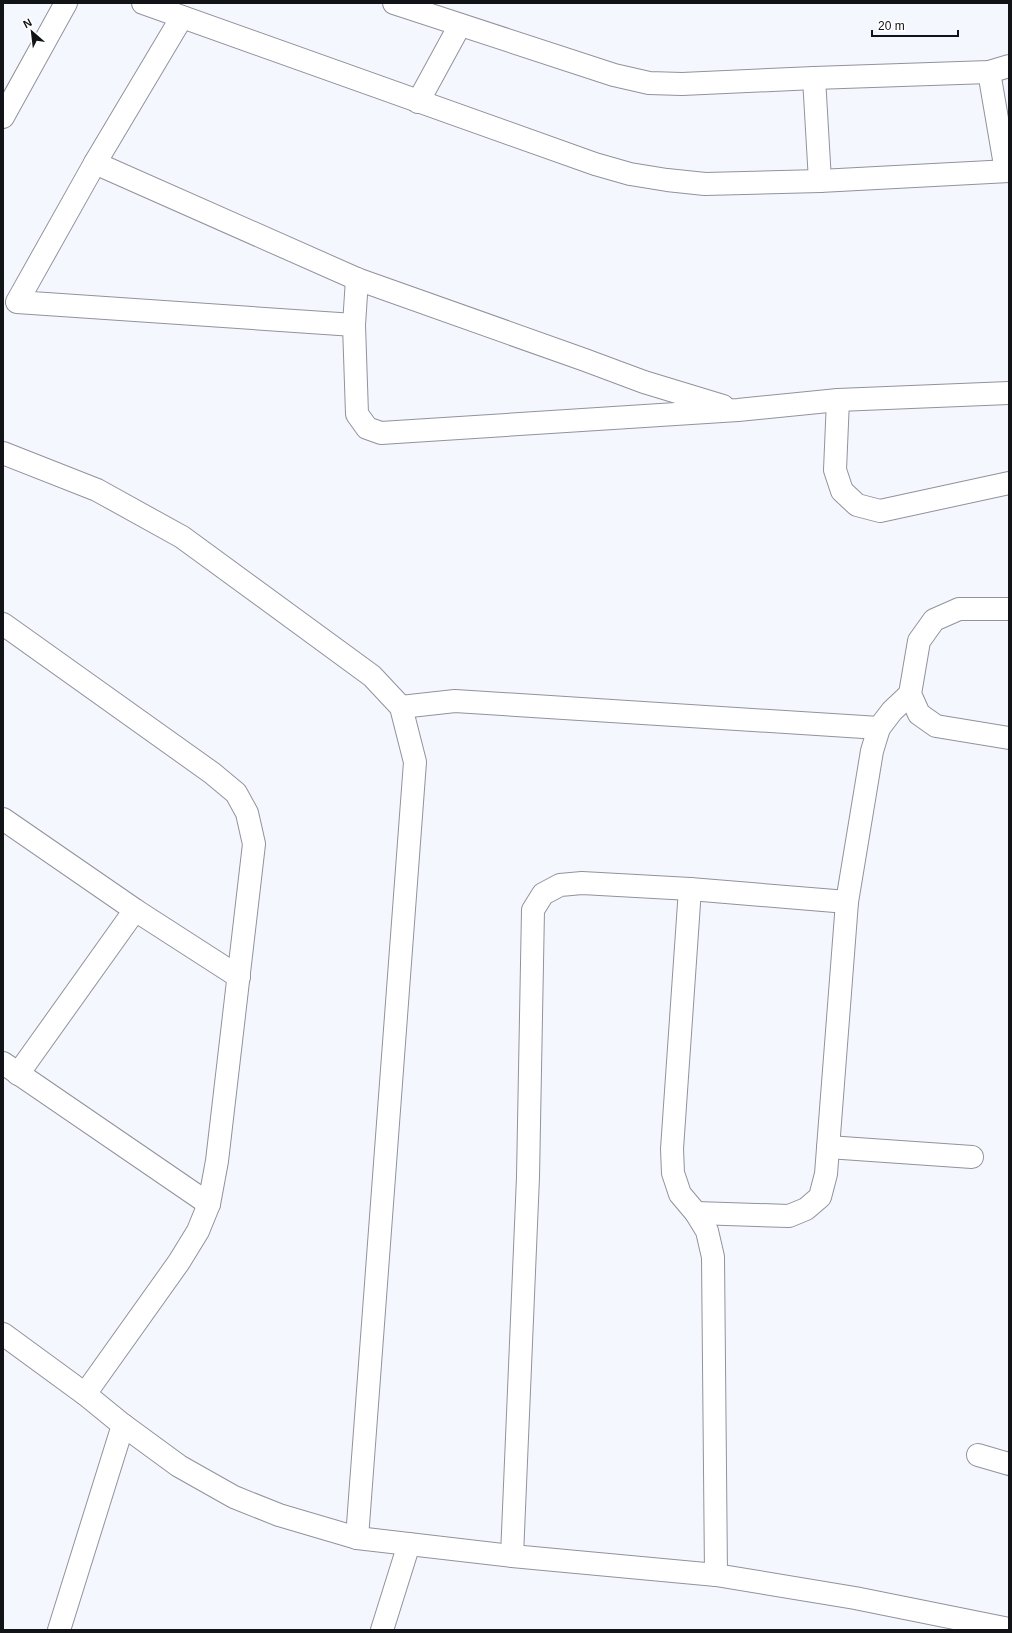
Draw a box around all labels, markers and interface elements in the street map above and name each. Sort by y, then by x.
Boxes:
north arrow [12,12,52,52]
scale bar [872,12,958,38]
text: N [21,16,34,30]
text: 20 m [878,19,905,33]

